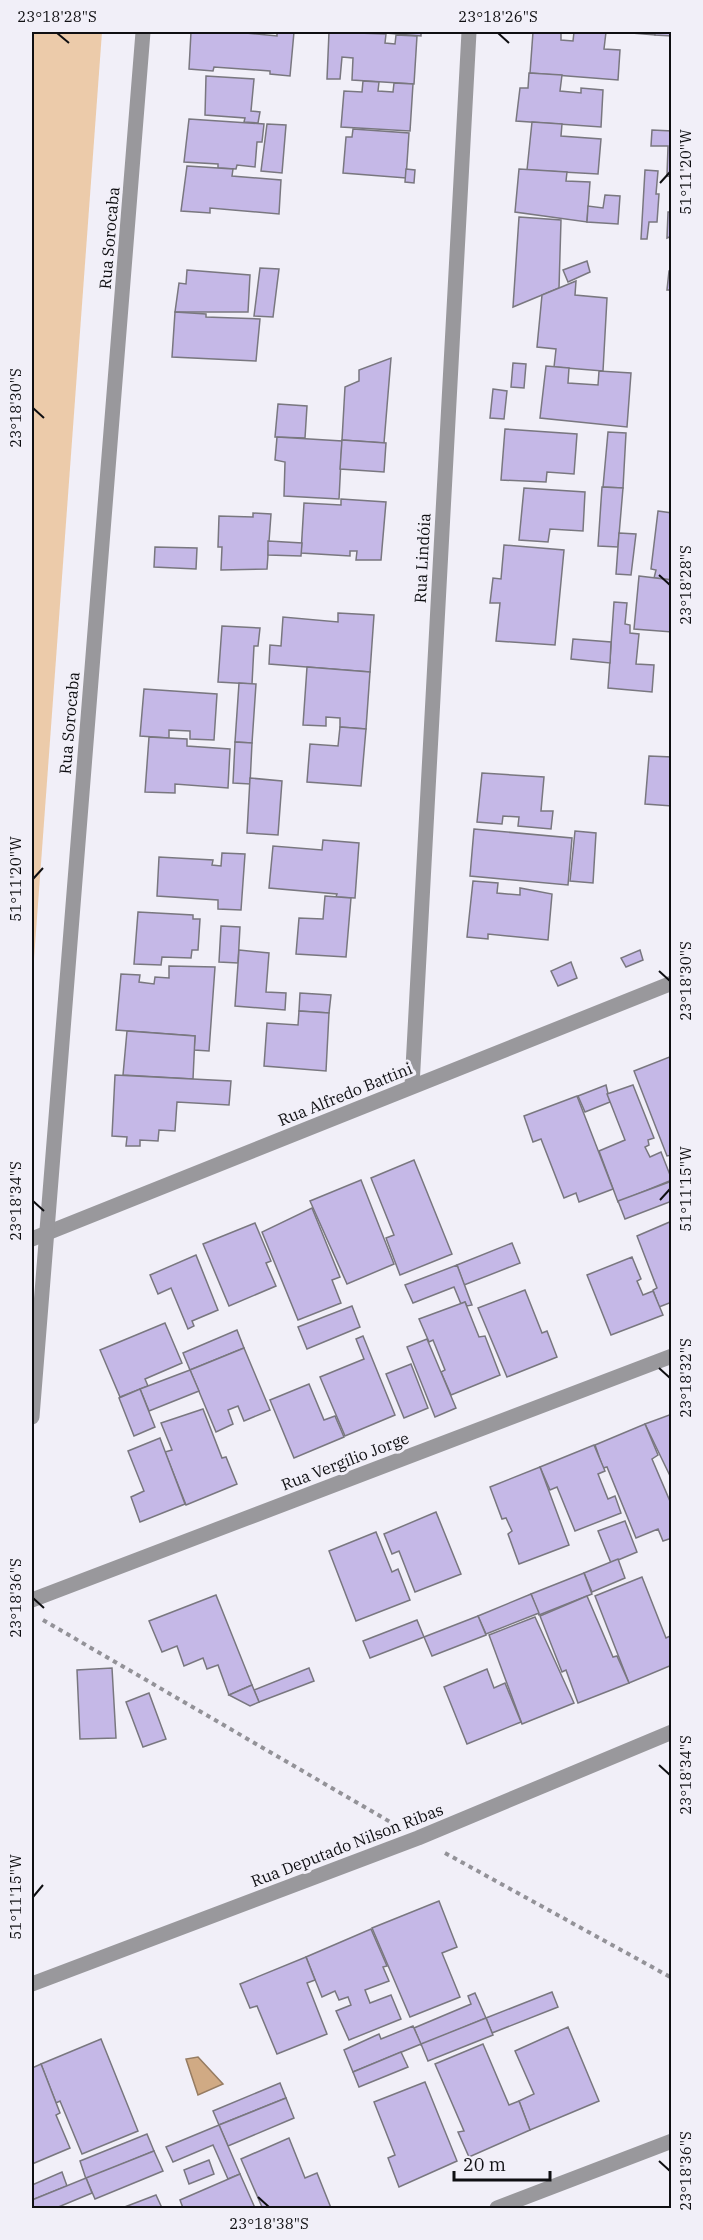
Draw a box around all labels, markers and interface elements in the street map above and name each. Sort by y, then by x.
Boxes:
text: 23°18'28"S [17,7,97,26]
text: 23°18'26"S [458,7,538,26]
text: 51°11'20"W [676,129,695,215]
street label: Rua Sorocaba [95,186,123,290]
text: 23°18'30"S [6,368,25,448]
street label: Rua Lindóia [410,512,434,604]
text: 23°18'28"S [676,545,695,625]
street label: Rua Sorocaba [55,671,83,775]
text: 51°11'20"W [6,836,25,922]
text: 23°18'30"S [676,941,695,1021]
street label: Rua Alfredo Battini [275,1058,415,1130]
text: 51°11'15"W [676,1146,695,1232]
text: 23°18'34"S [6,1161,25,1241]
text: 23°18'32"S [676,1338,695,1418]
street label: Rua Vergílio Jorge [278,1427,412,1495]
text: 23°18'36"S [6,1558,25,1638]
text: 23°18'34"S [676,1735,695,1815]
street label: Rua Deputado Nilson Ribas [248,1799,446,1891]
text: 51°11'15"W [6,1854,25,1940]
text: 23°18'36"S [676,2131,695,2211]
scale bar [454,2144,550,2182]
text: 20 m [463,2153,506,2176]
text: 23°18'38"S [229,2214,309,2233]

